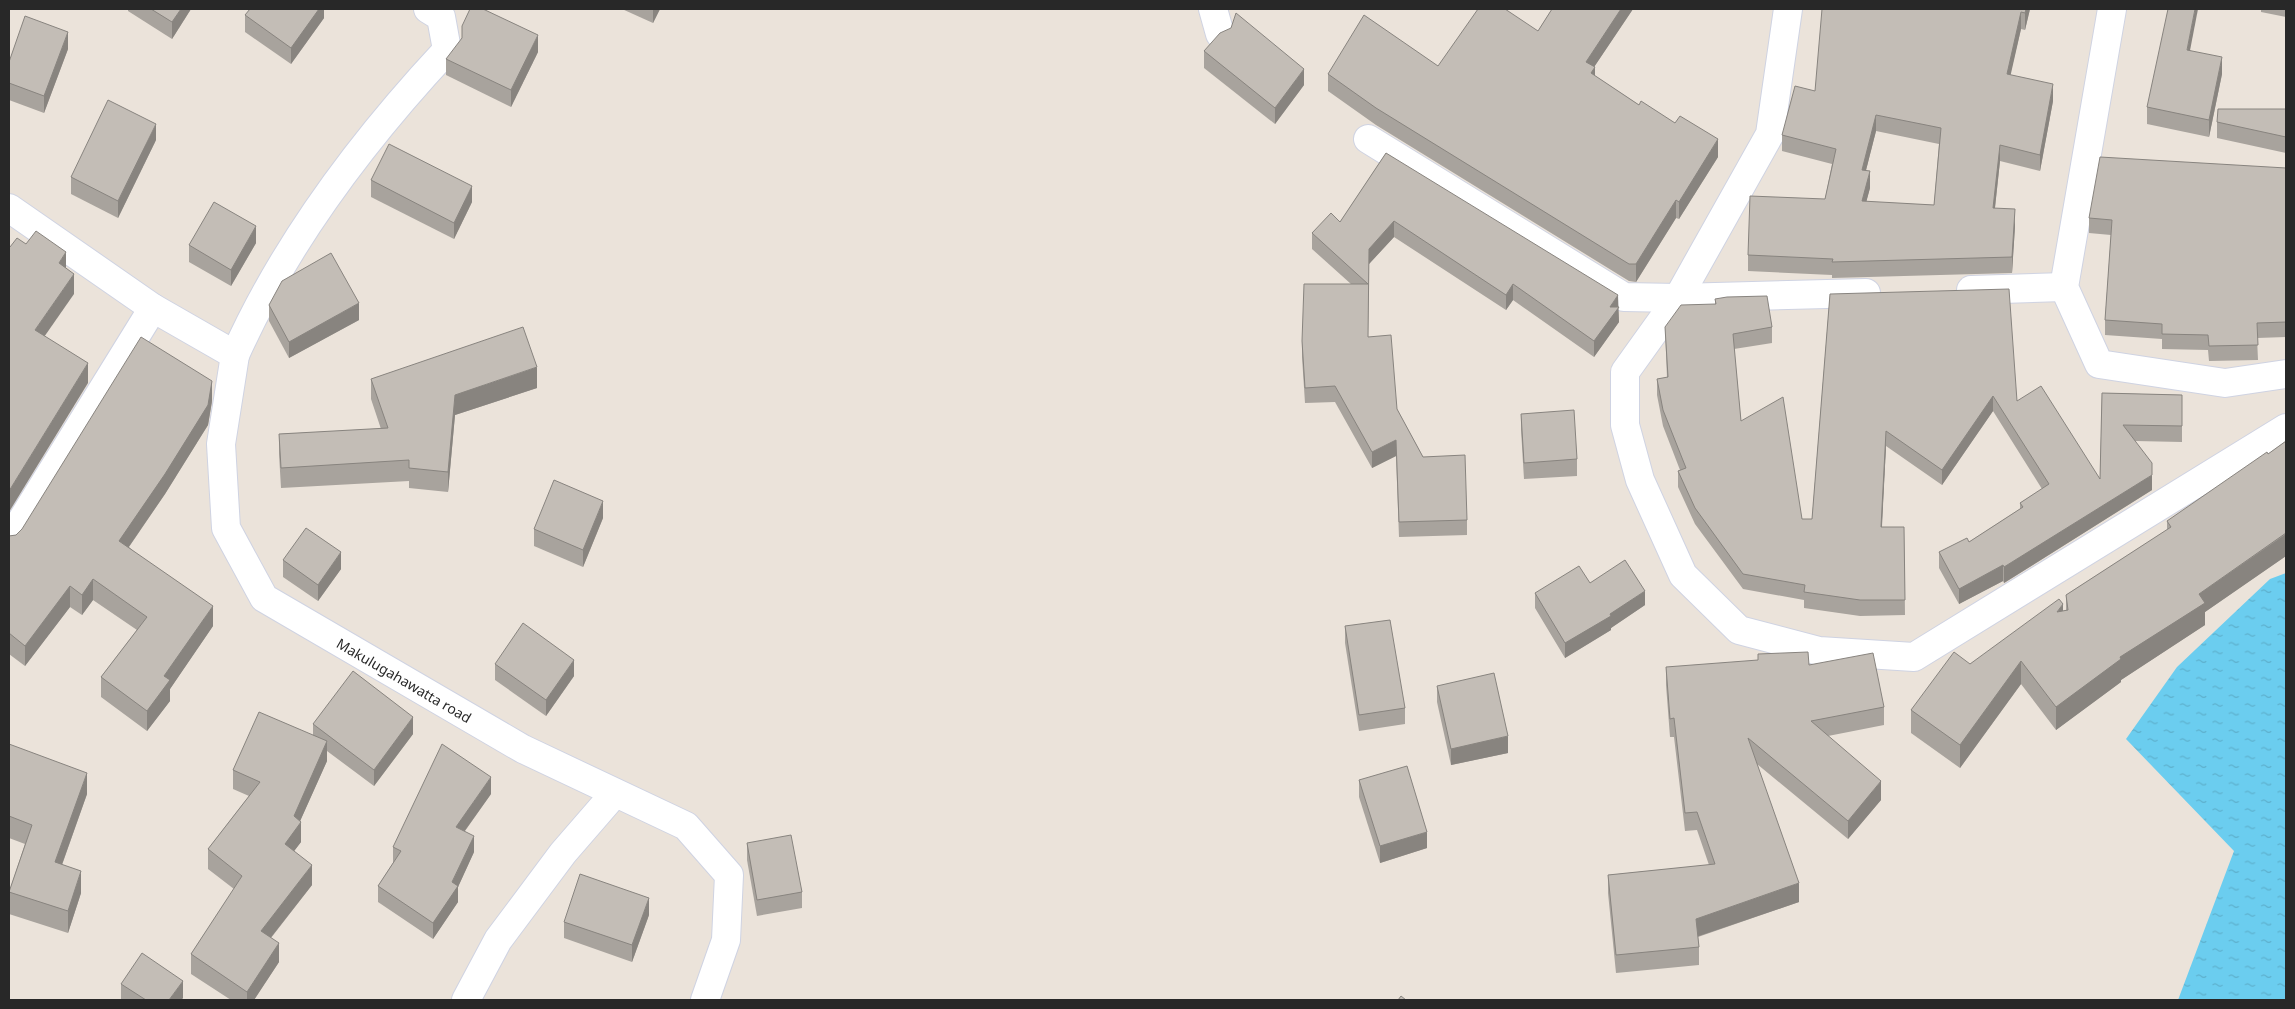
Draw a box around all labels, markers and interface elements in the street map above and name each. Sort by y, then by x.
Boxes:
street label: Makulugahawatta road [334,633,475,727]

